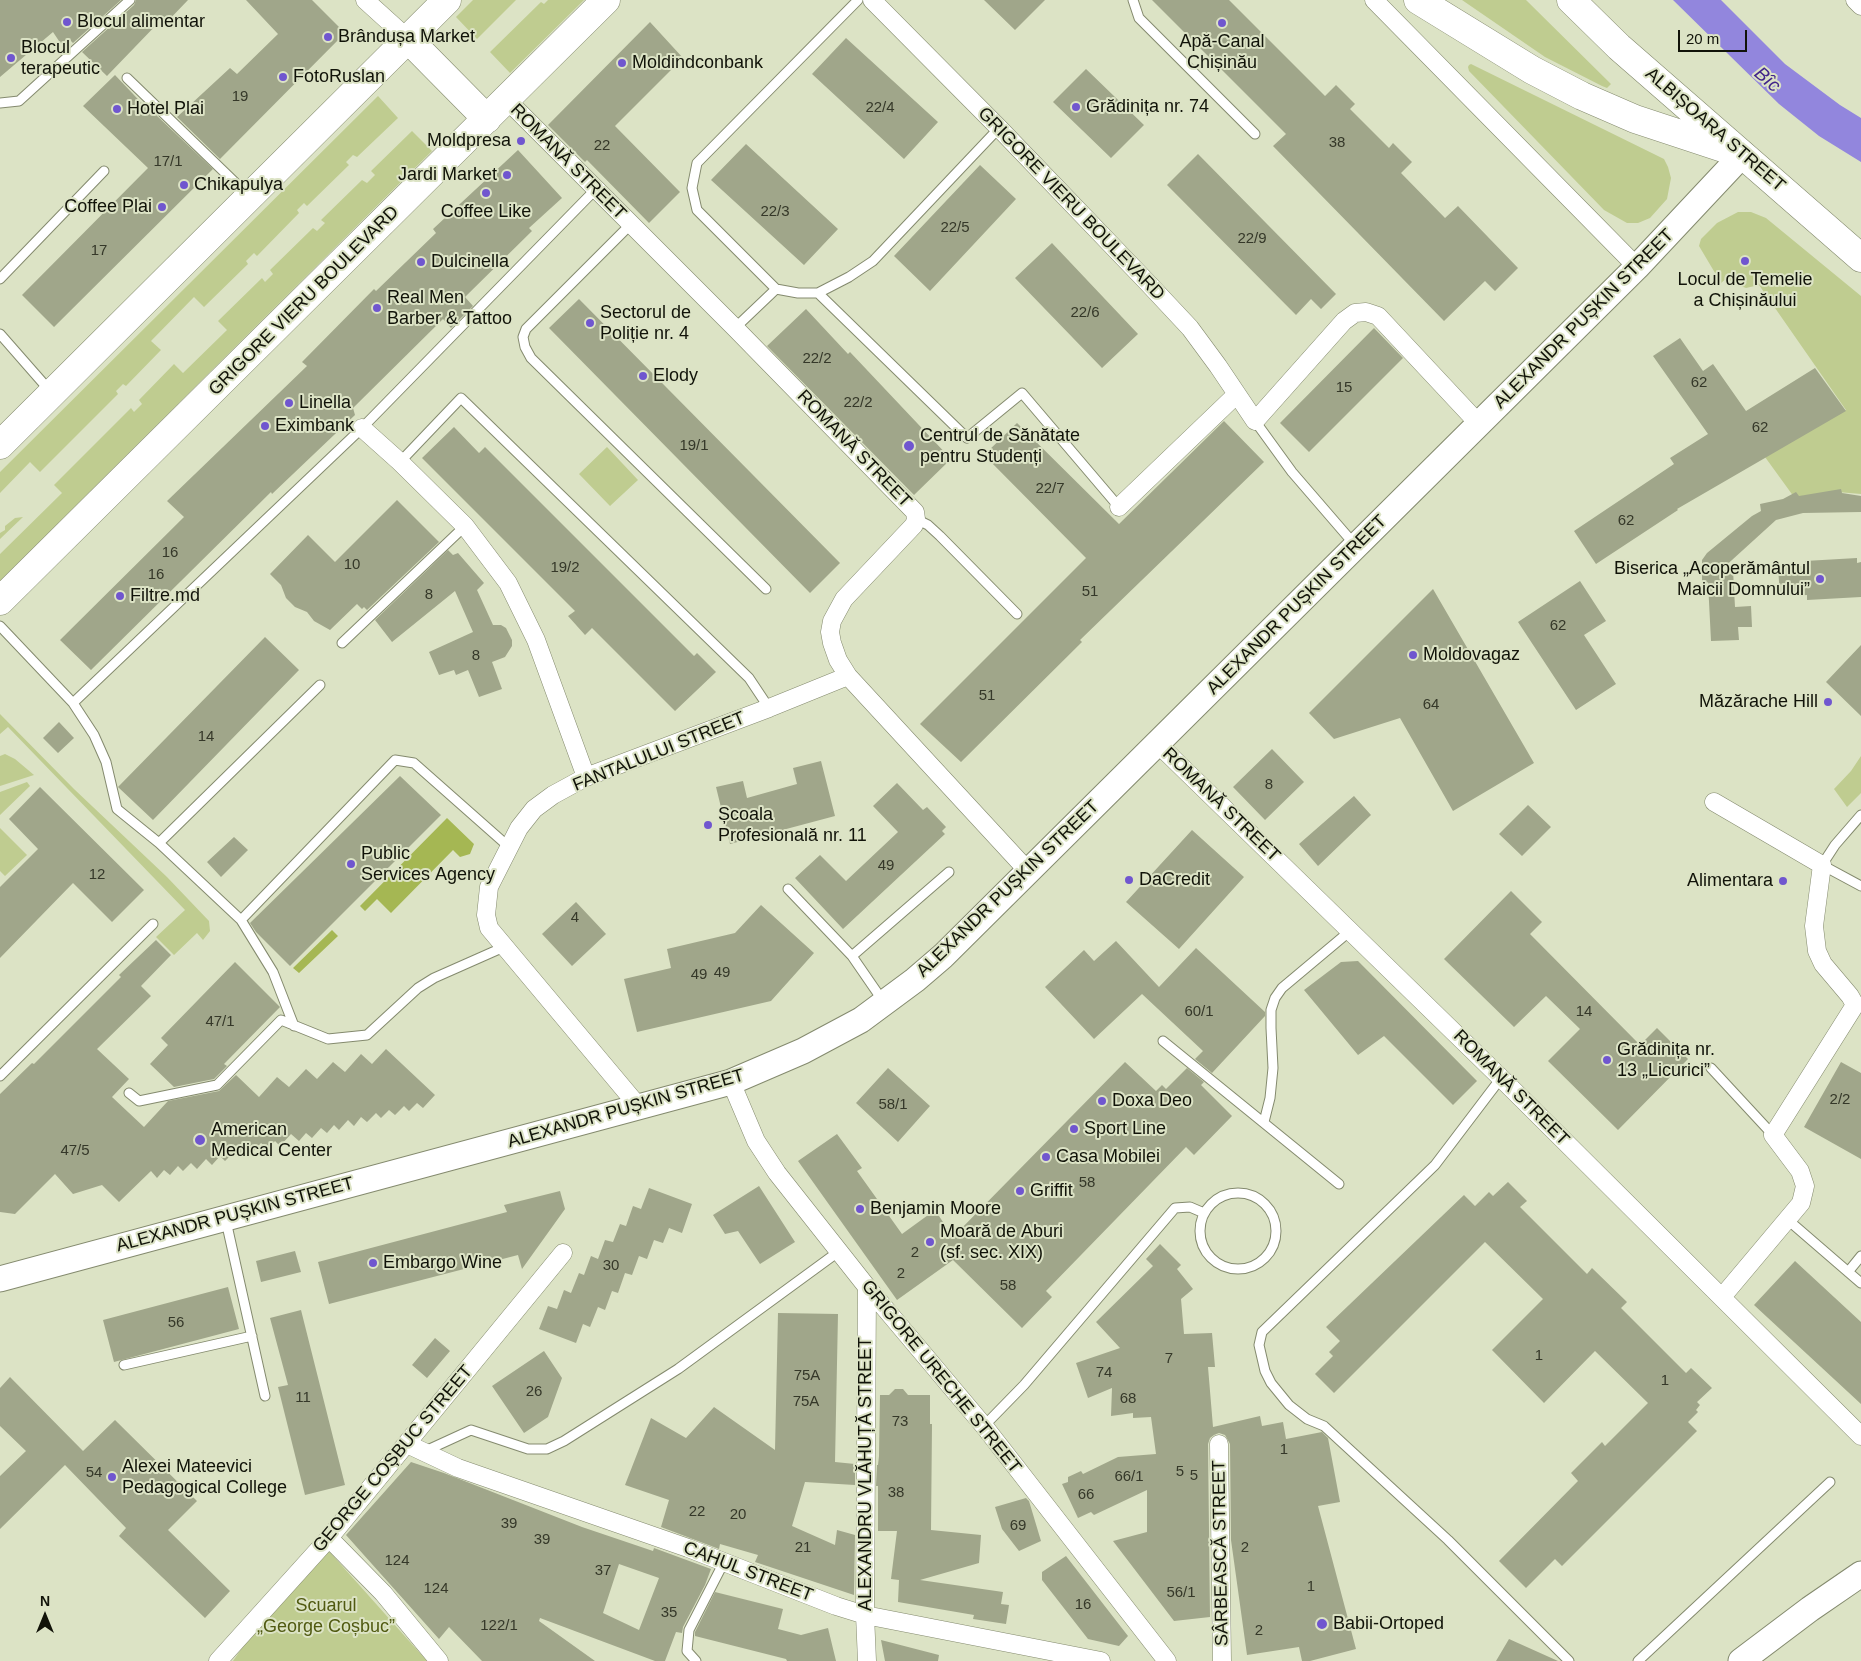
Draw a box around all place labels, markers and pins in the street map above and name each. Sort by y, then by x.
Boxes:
place label: Blocul alimentar [77,11,205,33]
marker: Blocul alimentar [61,16,73,28]
marker: Apă-Canal Chișinău [1216,17,1228,29]
place label: Brândușa Market [338,26,475,48]
marker: Brândușa Market [322,31,334,43]
place label: Apă-Canal Chișinău [1179,31,1265,74]
place label: Blocul terapeutic [21,37,100,80]
marker: Blocul terapeutic [5,52,17,64]
place label: Moldindconbank [632,52,763,74]
marker: Moldindconbank [616,57,628,69]
place label: FotoRuslan [293,66,385,88]
marker: FotoRuslan [277,71,289,83]
place label: Grădinița nr. 74 [1086,96,1209,118]
place label: Hotel Plai [127,98,204,120]
marker: Grădinița nr. 74 [1070,101,1082,113]
marker: Hotel Plai [111,103,123,115]
place label: Moldpresa [427,130,511,152]
marker: Moldpresa [515,135,527,147]
place label: Jardi Market [398,164,497,186]
marker: Jardi Market [501,169,513,181]
place label: Chikapulya [194,174,283,196]
marker: Chikapulya [178,179,190,191]
marker: Coffee Like [480,187,492,199]
place label: Coffee Plai [64,196,152,218]
marker: Coffee Plai [156,201,168,213]
place label: Coffee Like [441,201,531,223]
place label: Dulcinella [431,251,509,273]
marker: Locul de Temelie a Chișinăului [1739,255,1751,267]
marker: Dulcinella [415,256,427,268]
place label: Locul de Temelie a Chișinăului [1677,269,1813,312]
place label: Real Men Barber & Tattoo [387,287,512,330]
marker: Real Men Barber & Tattoo [371,302,383,314]
place label: Sectorul de Poliție nr. 4 [600,302,691,344]
marker: Sectorul de Poliție nr. 4 [584,317,596,329]
place label: Elody [653,365,698,387]
marker: Elody [637,370,649,382]
place label: Linella [299,392,351,414]
marker: Linella [283,397,295,409]
place label: Eximbank [275,415,354,437]
marker: Eximbank [259,420,271,432]
place label: Centrul de Sănătate pentru Studenți [920,425,1080,468]
marker: Centrul de Sănătate pentru Studenți [902,439,916,453]
place label: Biserica „Acoperământul Maicii Domnului” [1614,558,1810,600]
marker: Biserica „Acoperământul Maicii Domnului” [1814,573,1826,585]
place label: Filtre.md [130,585,200,607]
marker: Filtre.md [114,590,126,602]
place label: Moldovagaz [1423,644,1520,666]
marker: Moldovagaz [1407,649,1419,661]
place label: Măzărache Hill [1699,691,1818,713]
marker: Măzărache Hill [1822,696,1834,708]
place label: Școala Profesională nr. 11 [718,804,867,846]
marker: Școala Profesională nr. 11 [702,819,714,831]
place label: Public Services Agency [361,843,495,886]
marker: Public Services Agency [345,858,357,870]
place label: DaCredit [1139,869,1210,891]
place label: Alimentara [1687,870,1773,892]
marker: DaCredit [1123,874,1135,886]
marker: Alimentara [1777,875,1789,887]
place label: Grădinița nr. 13 „Licurici” [1617,1039,1715,1082]
marker: Grădinița nr. 13 „Licurici” [1601,1054,1613,1066]
place label: Doxa Deo [1112,1090,1192,1112]
marker: Doxa Deo [1096,1095,1108,1107]
place label: Sport Line [1084,1118,1166,1140]
place label: American Medical Center [211,1119,332,1162]
marker: Sport Line [1068,1123,1080,1135]
marker: American Medical Center [193,1133,207,1147]
place label: Casa Mobilei [1056,1146,1160,1168]
marker: Casa Mobilei [1040,1151,1052,1163]
place label: Griffit [1030,1180,1073,1202]
marker: Griffit [1014,1185,1026,1197]
place label: Benjamin Moore [870,1198,1001,1220]
marker: Benjamin Moore [854,1203,866,1215]
place label: Moară de Aburi (sf. sec. XIX) [940,1221,1063,1264]
marker: Moară de Aburi (sf. sec. XIX) [924,1236,936,1248]
place label: Embargo Wine [383,1252,502,1274]
marker: Embargo Wine [367,1257,379,1269]
place label: Alexei Mateevici Pedagogical College [122,1456,287,1498]
marker: Alexei Mateevici Pedagogical College [106,1471,118,1483]
place label: Babii-Ortoped [1333,1613,1444,1635]
marker: Babii-Ortoped [1315,1617,1329,1631]

